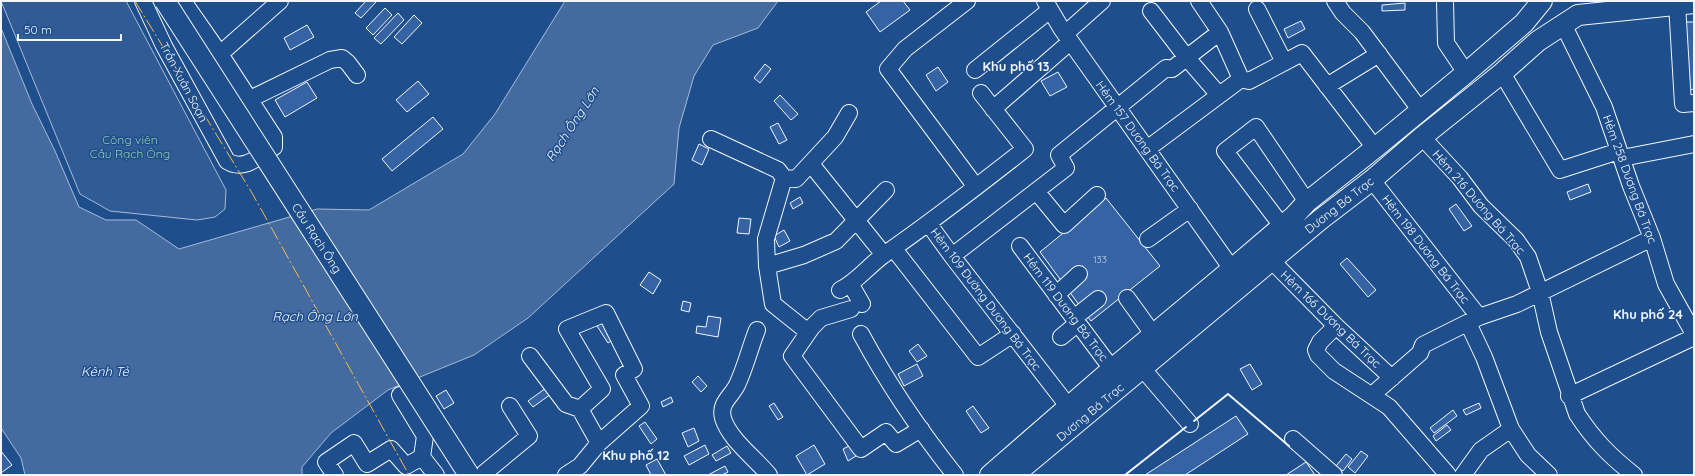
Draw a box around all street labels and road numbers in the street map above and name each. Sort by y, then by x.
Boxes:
street label: Trần Xuân Soạn [157,40,211,124]
street label: Hẻm 157 Dương Bá Trạc [1093,78,1183,194]
street label: Hẻm 258 Dương Bá Trạc [1600,113,1660,245]
street label: Hẻm 216 Dương Bá Trạc [1429,147,1529,257]
street label: Dương Bá Trạc [1302,173,1376,237]
street label: Hẻm 198 Dương Bá Trạc [1379,192,1473,306]
street label: Cầu Rạch Ông [289,200,345,276]
street label: Hẻm 109 Đường Dương Bá Trạc [927,225,1045,373]
street label: Hẻm 119 Dương Bá Trạc [1020,250,1112,364]
street label: Hẻm 166 Dương Bá Trạc [1278,267,1384,371]
street label: Dương Bá Trạc [1053,379,1127,445]

